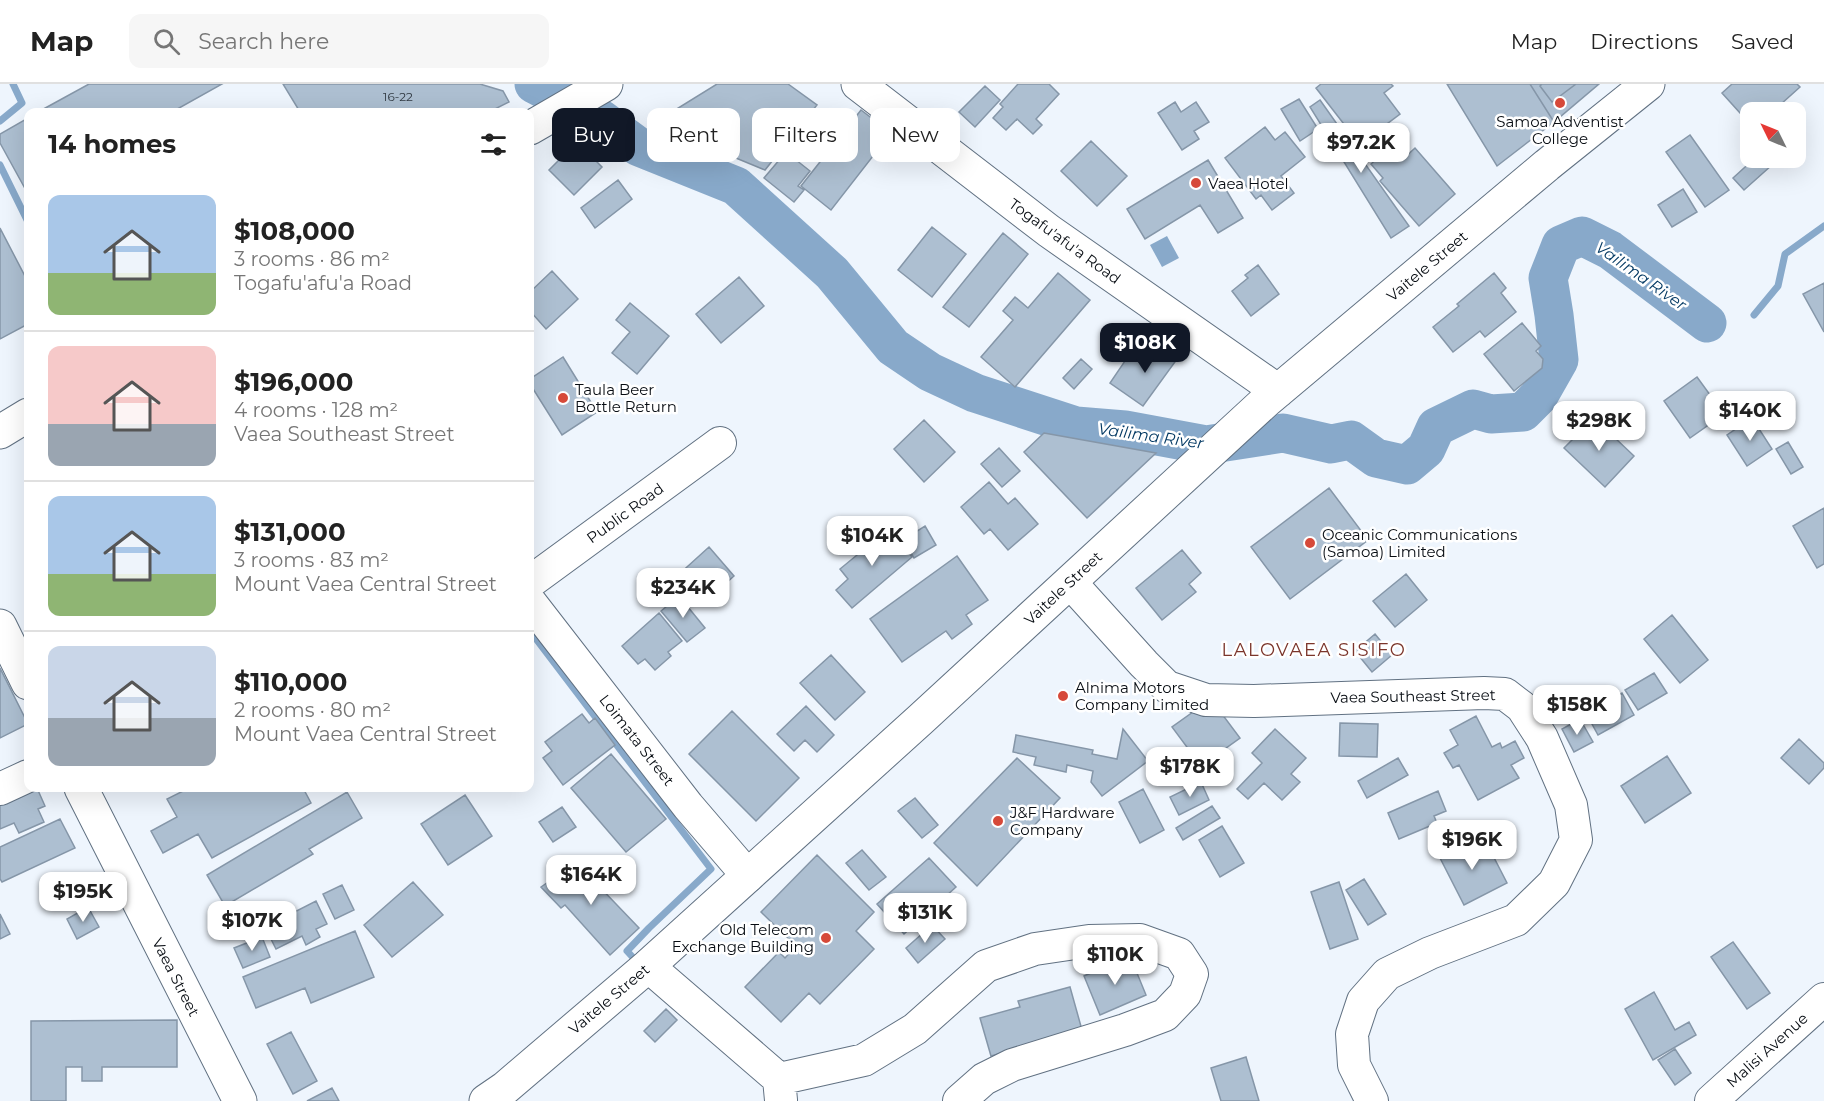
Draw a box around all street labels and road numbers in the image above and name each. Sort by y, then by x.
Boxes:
street label: Togafu'afu'a Road [1005,194,1125,288]
street label: Vaitele Street [1383,227,1471,305]
street label: Public Road [583,479,667,547]
street label: Vaitele Street [1020,547,1106,629]
street label: Vaea Southeast Street [1330,685,1496,707]
street label: Loimata Street [595,690,679,790]
street label: Vaea Street [148,935,204,1019]
street label: Vaitele Street [565,960,653,1038]
street label: Malisi Avenue [1722,1008,1812,1092]

